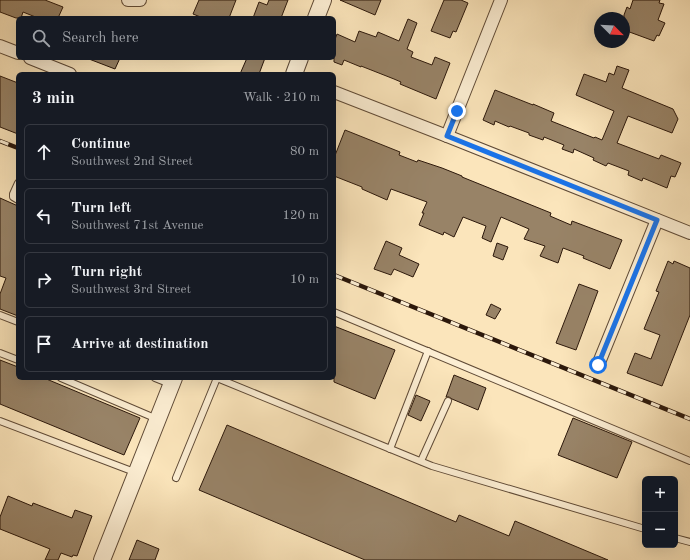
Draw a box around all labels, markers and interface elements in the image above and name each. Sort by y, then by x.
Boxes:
north arrow [594,12,630,48]
search box [16,16,336,60]
icon: search [30,27,52,49]
text: Search here [62,31,139,46]
text: 3 min [32,90,75,107]
text: Walk · 210 m [243,91,320,104]
route end [448,102,466,120]
text: Continue [71,137,130,152]
icon: ahead [33,141,55,163]
text: 80 m [290,145,319,158]
text: Southwest 2nd Street [71,155,193,168]
text: Turn left [71,201,131,216]
icon: left [33,205,55,227]
text: 120 m [282,209,319,222]
text: Southwest 71st Avenue [71,219,204,232]
text: Turn right [71,265,142,280]
icon: right [33,269,55,291]
text: 10 m [290,273,319,286]
text: Southwest 3rd Street [71,283,191,296]
icon: arrive [33,333,55,355]
text: Arrive at destination [71,337,209,352]
route start [589,356,607,374]
map controls [642,476,678,548]
button: + [642,476,678,512]
button: − [642,512,678,548]

